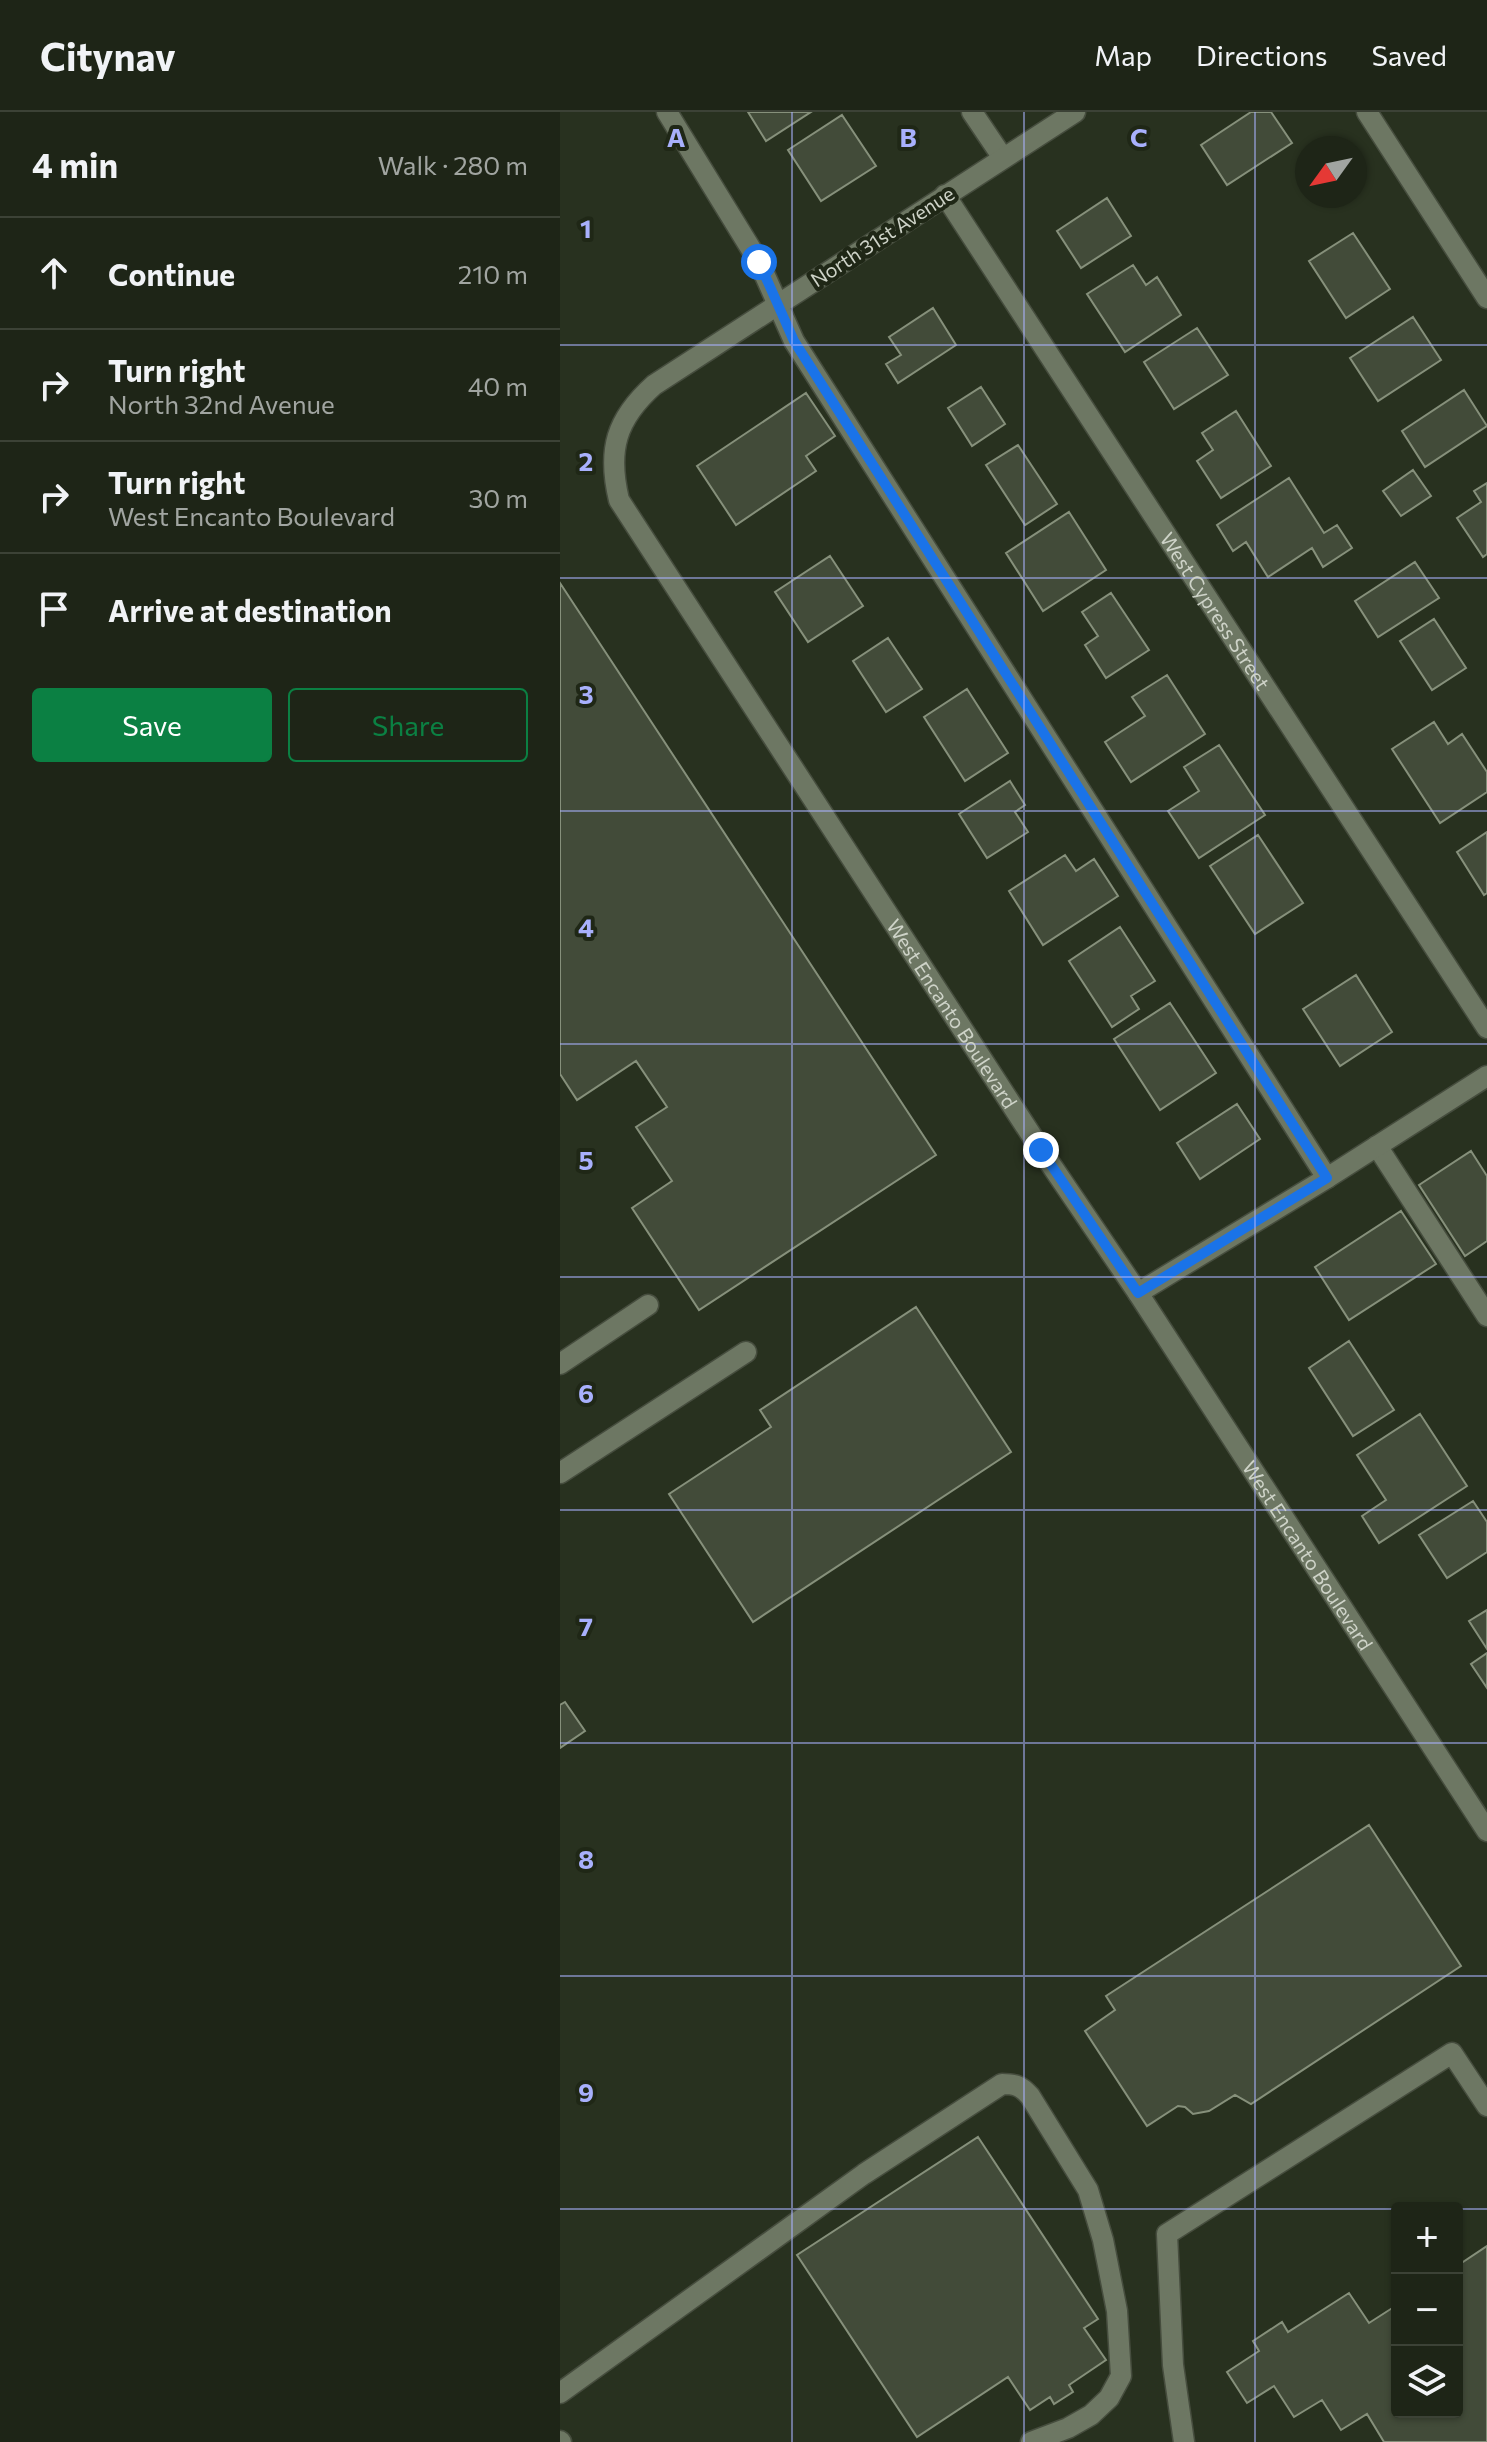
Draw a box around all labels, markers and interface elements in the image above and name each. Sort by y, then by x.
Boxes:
text: Citynav [40,32,176,79]
text: Map [1094,38,1152,72]
text: Directions [1196,38,1327,72]
text: Saved [1371,38,1447,72]
text: A [667,121,686,152]
text: B [899,121,917,152]
text: C [1130,121,1148,152]
north arrow [1295,136,1367,208]
text: 4 min [32,143,118,185]
text: Walk · 280 m [378,149,528,180]
street label: North 31st Avenue [806,181,958,291]
text: 1 [580,212,592,243]
route start [741,244,777,280]
icon: ahead [32,251,76,295]
text: Continue [108,255,235,292]
text: 210 m [458,258,528,289]
text: Turn right [108,351,245,388]
icon: right [32,363,76,407]
text: 40 m [468,370,528,401]
text: North 32nd Avenue [108,388,335,419]
text: 2 [579,445,593,476]
text: Turn right [108,463,245,500]
icon: right [32,475,76,519]
text: 30 m [469,482,528,513]
text: West Encanto Boulevard [108,500,395,531]
street label: West Cypress Street [1156,528,1275,694]
icon: arrive [32,587,76,631]
text: Arrive at destination [108,591,392,628]
text: 3 [578,678,594,709]
button: Save [32,688,272,762]
button: Share [288,688,528,762]
text: 4 [578,911,594,942]
street label: West Encanto Boulevard [882,914,1023,1113]
route end [1023,1132,1059,1168]
text: 5 [578,1144,594,1175]
text: 6 [578,1377,594,1408]
street label: West Encanto Boulevard [1238,1456,1378,1654]
text: 7 [579,1610,593,1641]
text: 8 [578,1843,594,1874]
text: 9 [578,2076,594,2107]
map controls [1391,2202,1463,2418]
button: + [1391,2202,1463,2274]
button: − [1391,2274,1463,2346]
button: layers [1391,2346,1463,2418]

